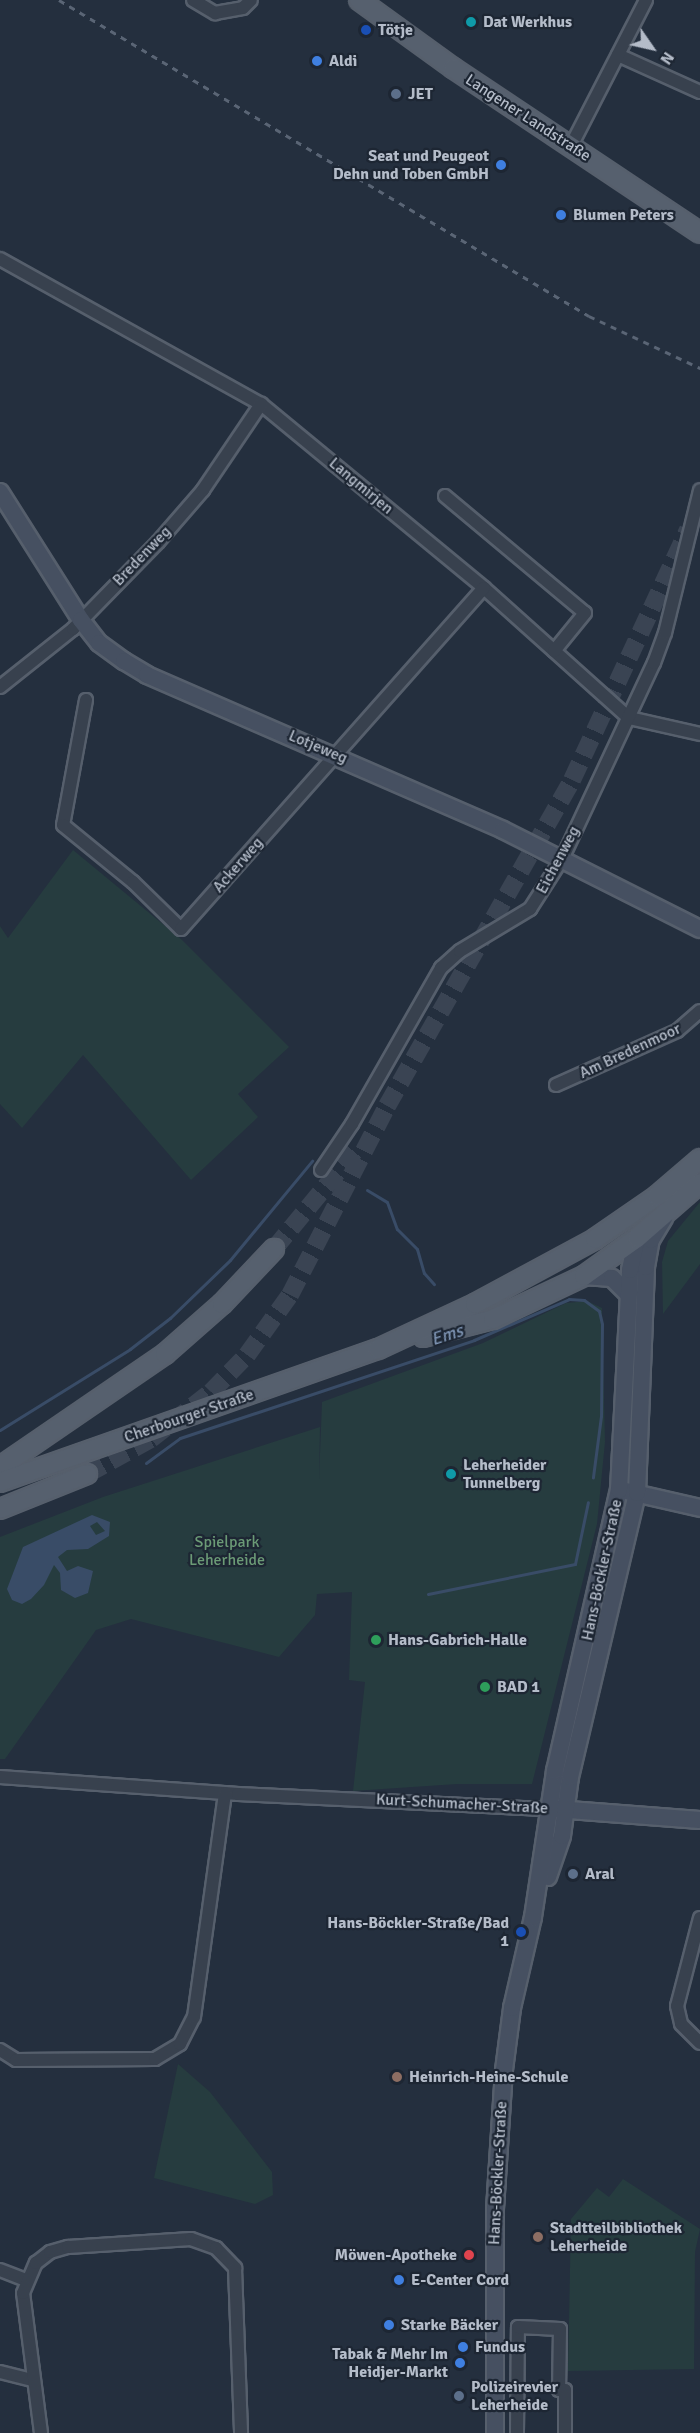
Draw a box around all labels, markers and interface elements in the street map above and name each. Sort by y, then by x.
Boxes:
place label: Dat Werkhus [483,12,572,32]
marker: Dat Werkhus [464,15,478,29]
north arrow [622,18,682,78]
place label: Tötje [378,20,413,40]
marker: Tötje [359,23,373,37]
text: N [656,48,678,68]
place label: Aldi [329,51,357,71]
marker: Aldi [310,54,324,68]
street label: Langener Landstraße [462,70,594,166]
place label: JET [408,84,433,104]
marker: JET [389,87,403,101]
place label: Seat und Peugeot Dehn und Toben GmbH [333,146,489,184]
marker: Seat und Peugeot Dehn und Toben GmbH [494,158,508,172]
place label: Blumen Peters [573,205,674,225]
marker: Blumen Peters [554,208,568,222]
street label: Langmirjen [325,454,397,518]
street label: Bredenweg [109,522,175,590]
street label: Lotjeweg [286,726,350,768]
street label: Eichenweg [532,823,584,897]
street label: Ackerweg [209,833,267,897]
street label: Am Bredenmoor [576,1019,684,1083]
water label: Ems [428,1320,466,1350]
street label: Cherbourger Straße [122,1385,256,1447]
place label: Leherheider Tunnelberg [463,1455,546,1493]
marker: Leherheider Tunnelberg [444,1467,458,1481]
street label: Hans-Böckler-Straße [578,1498,626,1642]
park label: Spielpark Leherheide [189,1532,265,1570]
place label: Hans-Gabrich-Halle [388,1630,527,1650]
marker: Hans-Gabrich-Halle [369,1633,383,1647]
place label: BAD 1 [497,1677,540,1697]
marker: BAD 1 [478,1680,492,1694]
street label: Kurt-Schumacher-Straße [375,1790,549,1818]
place label: Aral [585,1864,615,1884]
marker: Aral [566,1867,580,1881]
place label: Hans-Böckler-Straße/Bad 1 [327,1913,509,1951]
marker: Hans-Böckler-Straße/Bad 1 [514,1925,528,1939]
place label: Heinrich-Heine-Schule [409,2067,568,2087]
marker: Heinrich-Heine-Schule [390,2070,404,2084]
street label: Hans-Böckler-Straße [485,2101,511,2245]
place label: Stadtteilbibliothek Leherheide [550,2218,682,2256]
marker: Stadtteilbibliothek Leherheide [531,2230,545,2244]
place label: Möwen-Apotheke [335,2245,457,2265]
marker: Möwen-Apotheke [462,2248,476,2262]
place label: E-Center Cord [411,2270,509,2290]
marker: E-Center Cord [392,2273,406,2287]
place label: Starke Bäcker [401,2315,498,2335]
marker: Starke Bäcker [382,2318,396,2332]
place label: Fundus [475,2337,525,2357]
marker: Fundus [456,2340,470,2354]
place label: Tabak & Mehr Im Heidjer-Markt [332,2344,448,2382]
marker: Tabak & Mehr Im Heidjer-Markt [453,2356,467,2370]
place label: Polizeirevier Leherheide [471,2377,558,2415]
marker: Polizeirevier Leherheide [452,2389,466,2403]

